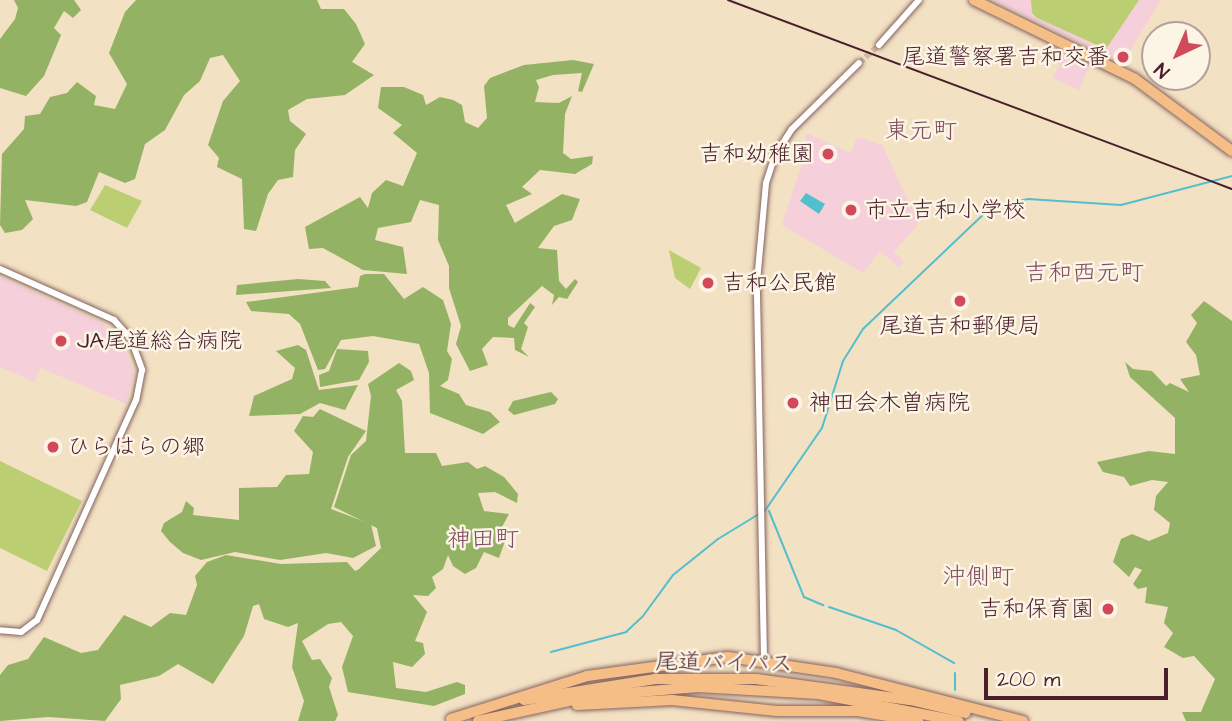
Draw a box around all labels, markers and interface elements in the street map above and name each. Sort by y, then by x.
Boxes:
north arrow [1141,21,1211,91]
place label: 尾道警察署吉和交番 [902,43,1109,71]
marker: 尾道警察署吉和交番 [1115,49,1131,65]
text: N [1149,56,1176,84]
district label: 東元町 [885,118,957,146]
place label: 吉和幼稚園 [699,140,814,168]
marker: 吉和幼稚園 [820,146,836,162]
place label: 市立吉和小学校 [865,196,1026,224]
marker: 市立吉和小学校 [843,202,859,218]
district label: 吉和西元町 [1024,260,1144,288]
place label: 吉和公民館 [722,269,837,297]
marker: 吉和公民館 [700,275,716,291]
marker: 尾道吉和郵便局 [952,293,968,309]
place label: 尾道吉和郵便局 [880,312,1040,340]
place label: JA尾道総合病院 [77,327,242,355]
marker: JA尾道総合病院 [51,331,71,351]
place label: 神田会木曽病院 [809,389,970,417]
marker: 神田会木曽病院 [783,393,803,413]
place label: ひらはらの郷 [67,433,205,461]
marker: ひらはらの郷 [45,439,61,455]
district label: 神田町 [447,526,519,554]
district label: 沖側町 [942,564,1014,592]
place label: 吉和保育園 [979,595,1094,623]
marker: 吉和保育園 [1100,601,1116,617]
street label: 尾道バイパス [655,648,793,678]
scale bar [987,654,1171,698]
text: 200 m [997,665,1060,694]

